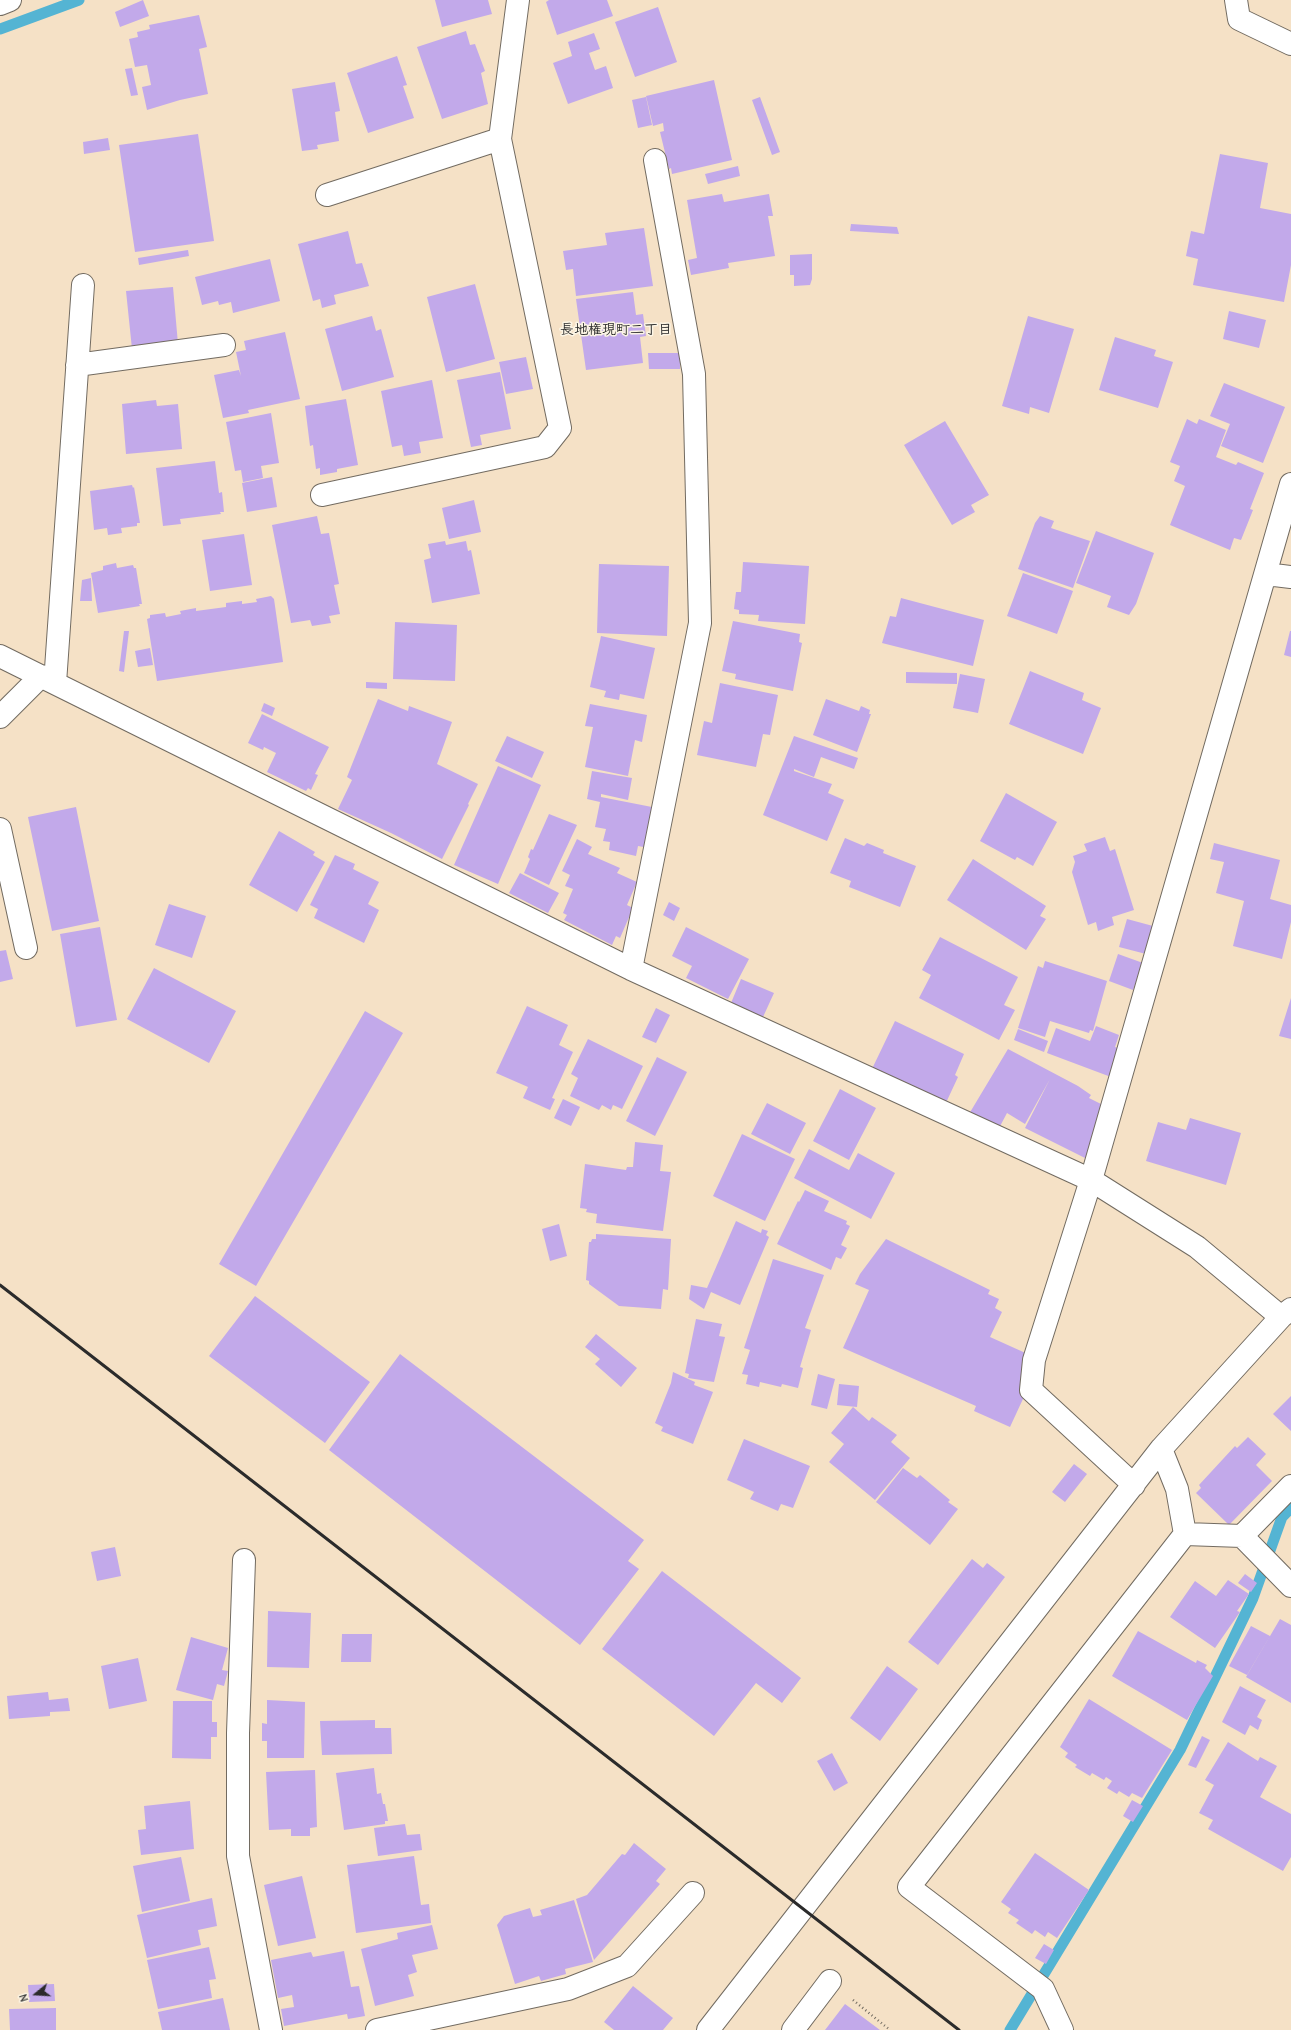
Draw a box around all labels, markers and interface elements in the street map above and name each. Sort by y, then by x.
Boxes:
district label: 長地権現町二丁目 [560,322,672,338]
north arrow [16,1974,56,2014]
text: N [17,1992,31,2003]

